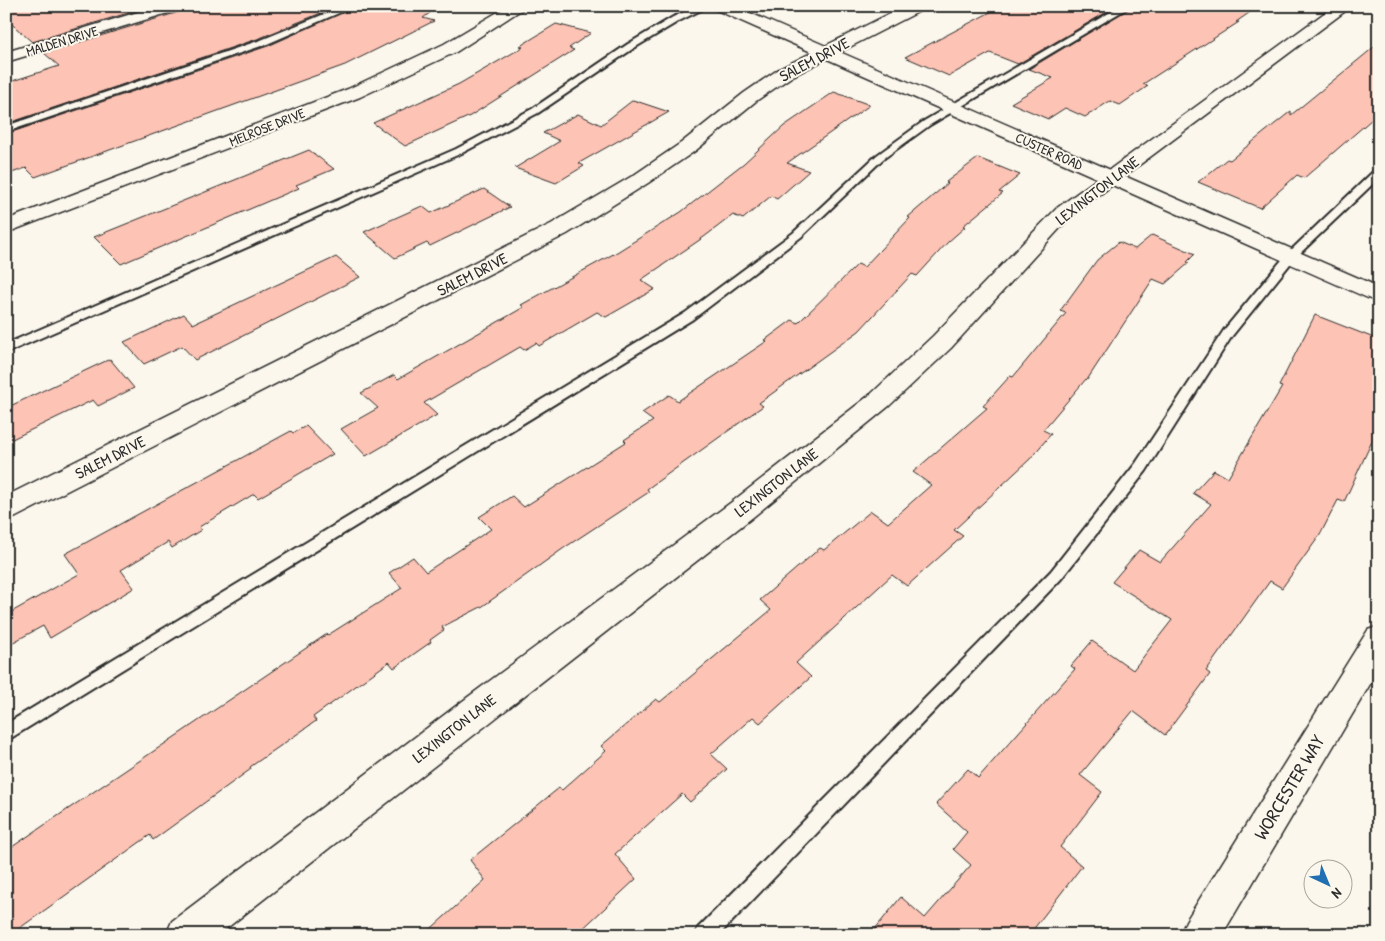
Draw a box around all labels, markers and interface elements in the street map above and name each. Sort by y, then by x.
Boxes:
street label: MALDEN DRIVE [24,21,100,60]
street label: SALEM DRIVE [775,31,853,87]
street label: MELROSE DRIVE [226,103,307,150]
street label: CUSTER ROAD [1013,127,1086,174]
street label: LEXINGTON LANE [1051,150,1143,230]
street label: SALEM DRIVE [433,247,511,301]
street label: SALEM DRIVE [71,430,149,484]
street label: LEXINGTON LANE [730,442,822,522]
street label: LEXINGTON LANE [408,688,500,768]
street label: WORCESTER WAY [1247,729,1331,844]
north arrow [1302,858,1352,908]
text: N [1328,884,1347,904]

